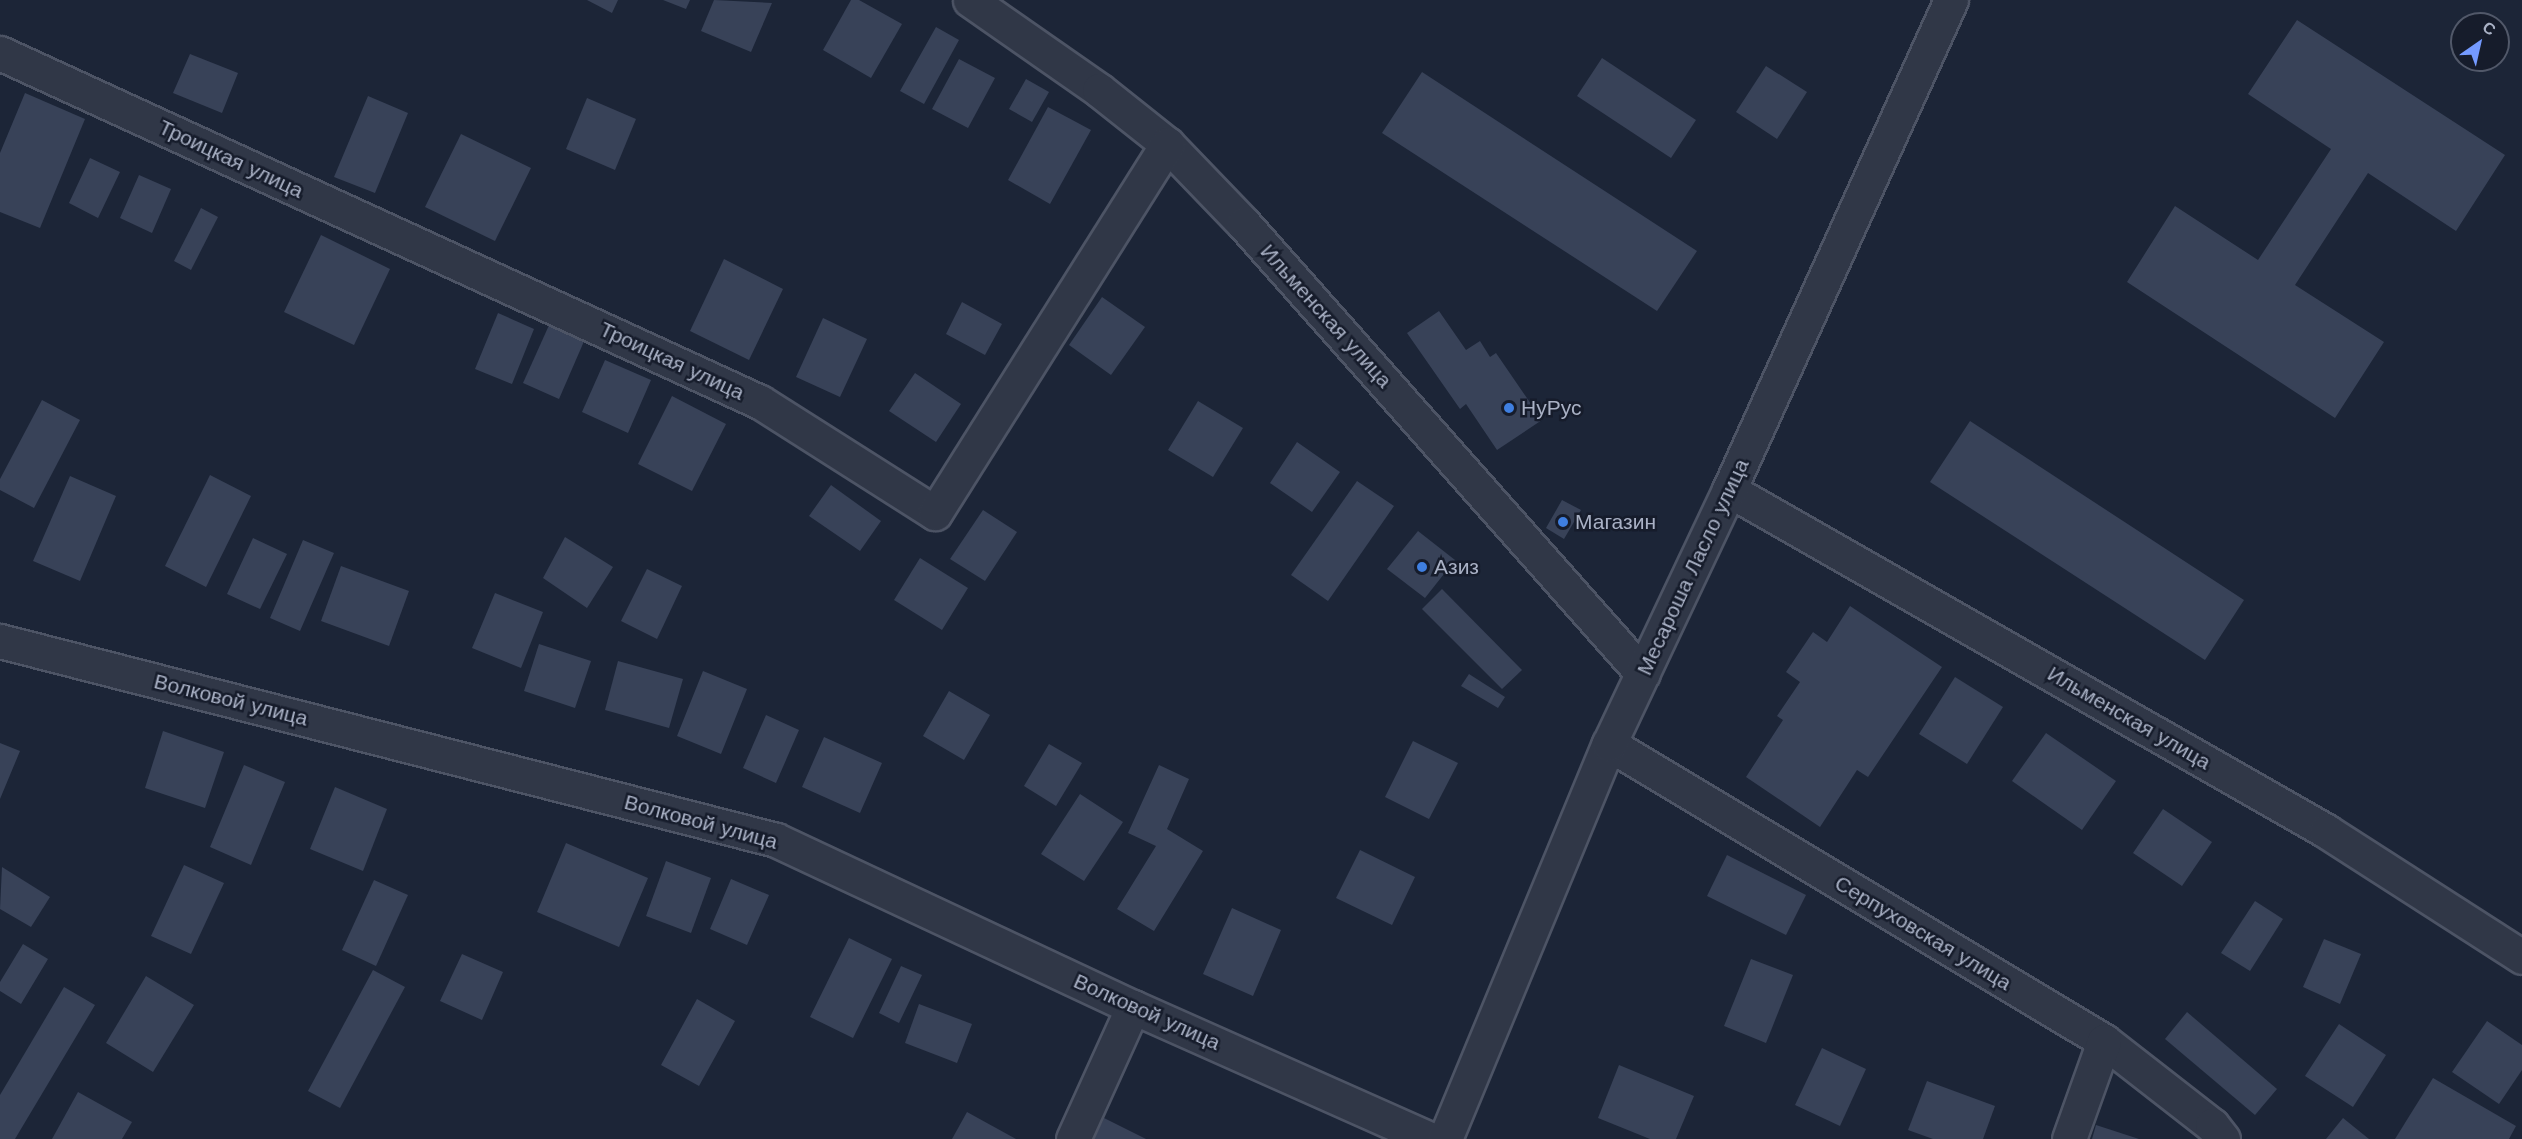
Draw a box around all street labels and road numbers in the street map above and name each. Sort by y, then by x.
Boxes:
street label: Троицкая улица [155,115,307,203]
street label: Ильменская улица [1255,239,1397,393]
street label: Троицкая улица [596,317,748,405]
street label: Месароша Ласло улица [1632,455,1754,679]
street label: Ильменская улица [2043,661,2215,775]
street label: Волковой улица [151,669,311,731]
street label: Волковой улица [622,789,780,855]
street label: Серпуховская улица [1830,870,2016,996]
street label: Волковой улица [1070,968,1224,1056]

